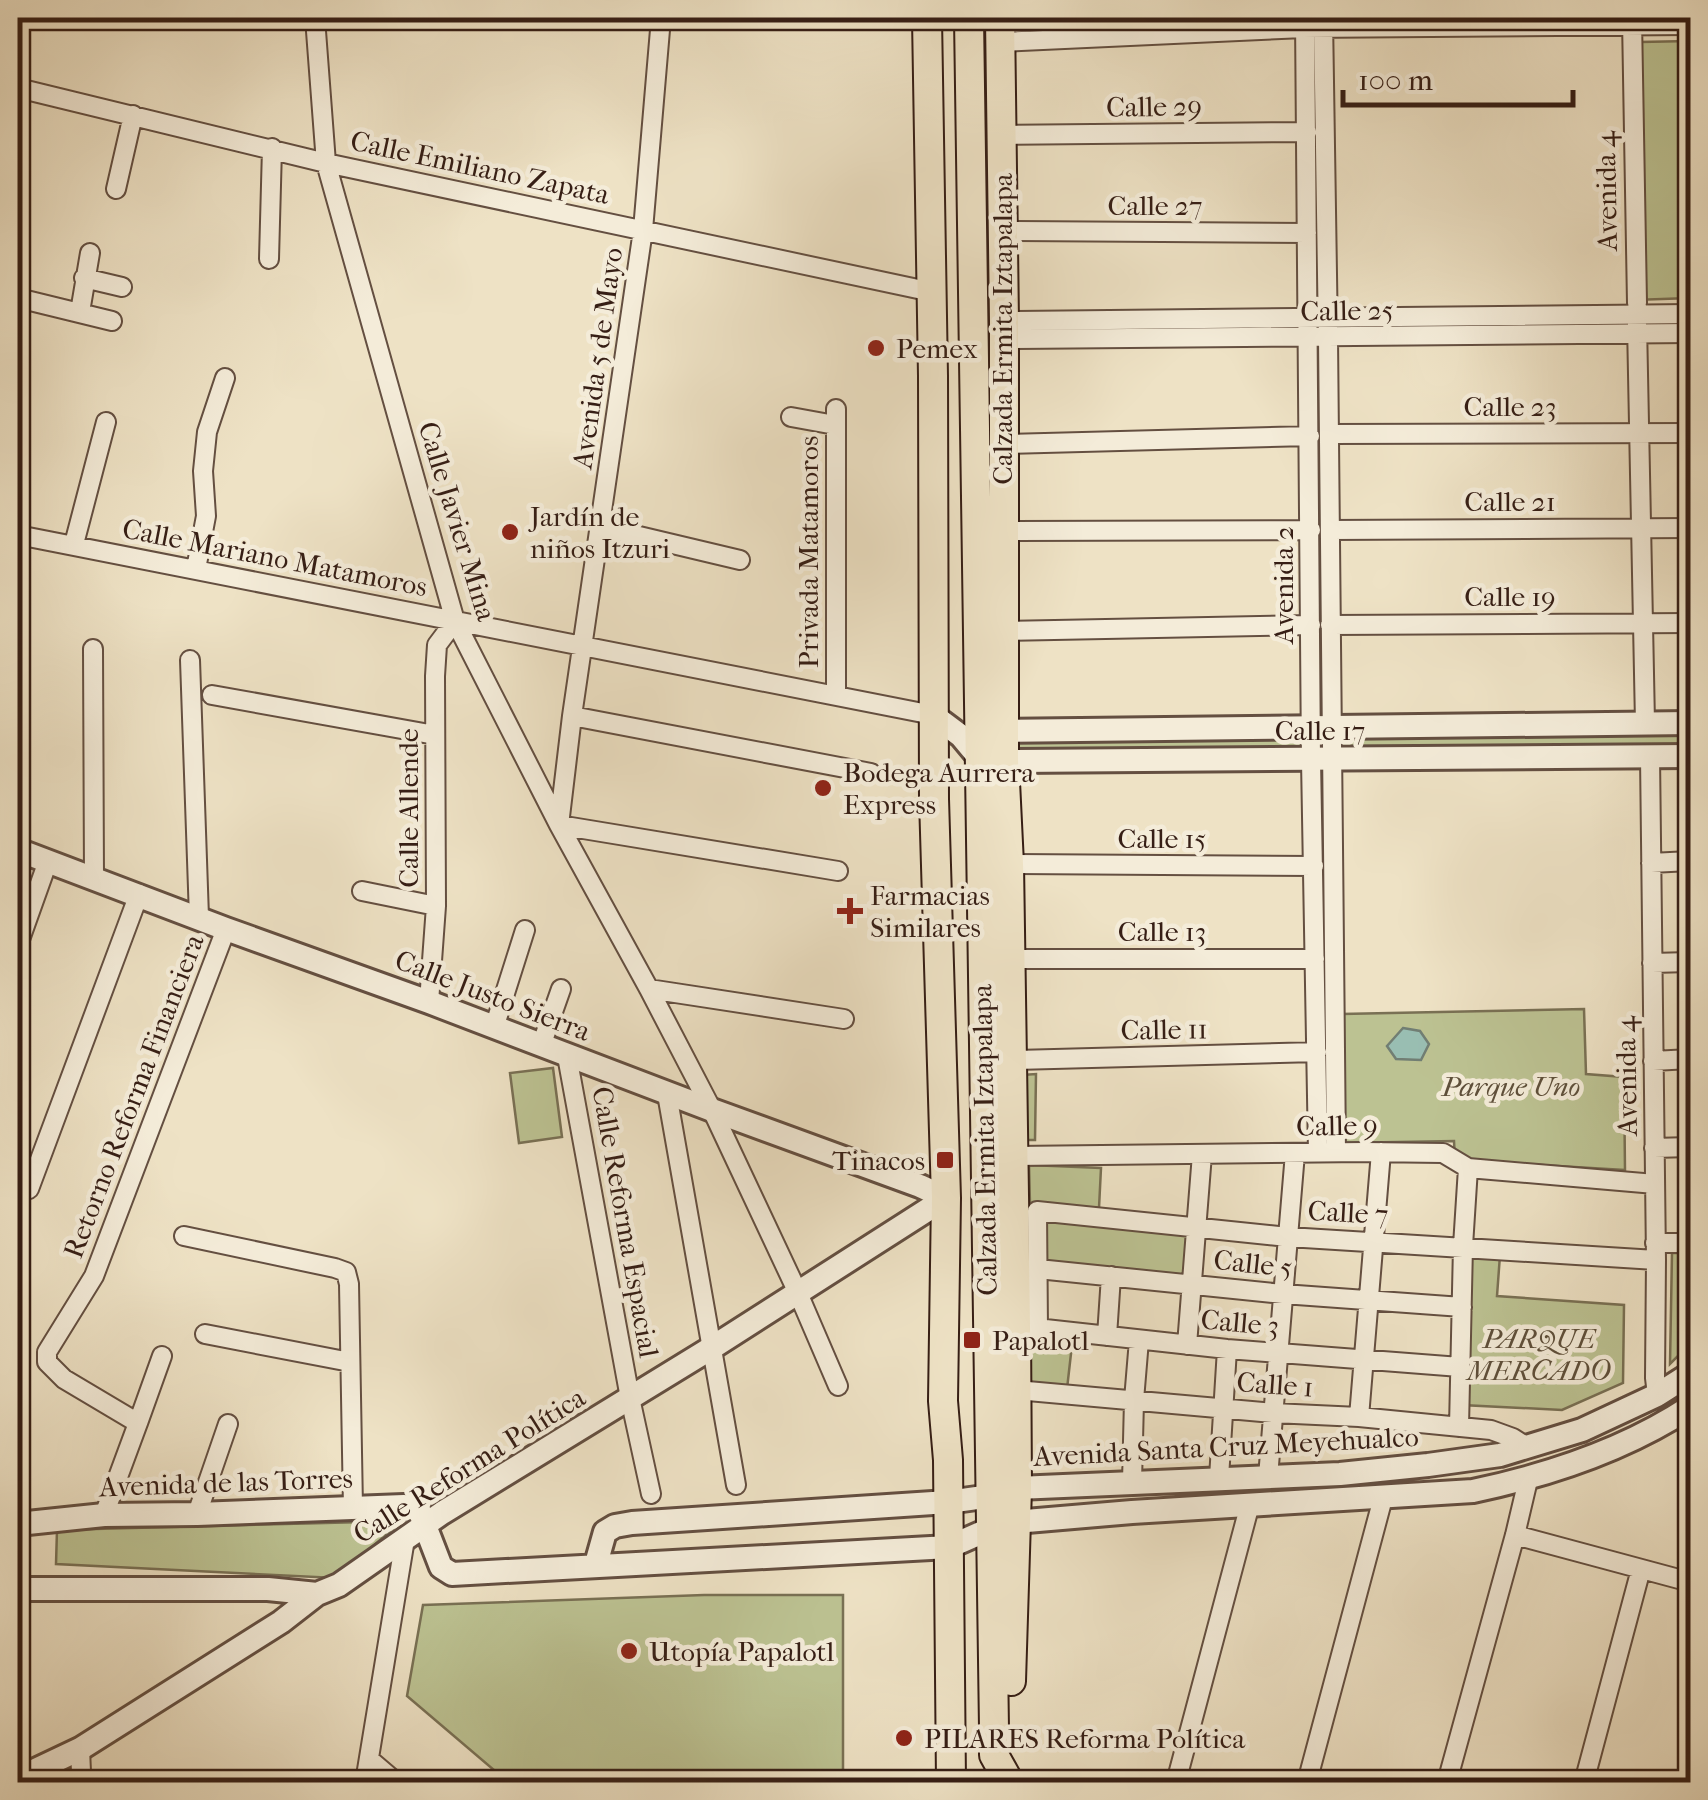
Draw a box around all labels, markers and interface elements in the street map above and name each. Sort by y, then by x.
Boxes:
scale bar [1343,45,1573,107]
text: 100 m [1358,63,1433,98]
street label: Calle 29 [1106,89,1202,124]
street label: Calle Emiliano Zapata [347,124,613,211]
street label: Avenida 4 [1589,129,1624,252]
street label: Calzada Ermita Iztapalapa [986,172,1019,485]
street label: Calle 27 [1108,189,1202,222]
street label: Avenida 5 de Mayo [565,245,629,472]
street label: Calle 25 [1300,293,1394,328]
place label: Pemex [896,332,978,365]
marker: Pemex [865,337,887,359]
street label: Calle 23 [1464,390,1556,423]
street label: Calle Javier Mina [412,418,504,626]
street label: Privada Matamoros [792,436,825,668]
street label: Calle 21 [1464,485,1556,518]
place label: Jardín de niños Itzuri [528,500,670,565]
street label: Calle Mariano Matamoros [120,512,430,603]
marker: Jardín de niños Itzuri [499,521,521,543]
street label: Avenida 2 [1267,526,1300,645]
street label: Calle 19 [1464,580,1556,613]
street label: Calle 17 [1275,714,1365,747]
street label: Calle Allende [392,728,425,888]
place label: Bodega Aurrera Express [843,756,1036,821]
marker: Bodega Aurrera Express [812,777,834,799]
street label: Calle 15 [1118,822,1206,855]
place label: Farmacias Similares [870,879,990,944]
marker: Farmacias Similares [839,900,861,922]
street label: Calle 13 [1118,915,1206,948]
street label: Retorno Reforma Financiera [56,929,211,1263]
street label: Calle Justo Sierra [391,943,596,1048]
street label: Calzada Ermita Iztapalapa [965,983,1004,1296]
street label: Calle 11 [1120,1012,1208,1047]
street label: Avenida 4 [1609,1014,1644,1137]
park label: Parque Uno [1440,1070,1580,1103]
street label: Calle Reforma Espacial [585,1084,666,1360]
street label: Calle 9 [1296,1108,1378,1143]
place label: Tinacos [832,1144,925,1177]
marker: Tinacos [934,1149,956,1171]
street label: Calle 7 [1307,1194,1389,1231]
street label: Calle 5 [1212,1243,1294,1284]
street label: Calle 3 [1199,1303,1280,1342]
park label: PARQUE MERCADO [1465,1322,1611,1387]
place label: Papalotl [992,1324,1089,1357]
marker: Papalotl [961,1329,983,1351]
street label: Calle 1 [1235,1365,1314,1404]
street label: Calle Reforma Política [347,1380,592,1550]
street label: Avenida Santa Cruz Meyehualco [1032,1420,1420,1473]
street label: Avenida de las Torres [98,1462,353,1503]
place label: Utopía Papalotl [649,1635,835,1668]
marker: Utopía Papalotl [618,1640,640,1662]
place label: PILARES Reforma Política [924,1722,1246,1755]
marker: PILARES Reforma Política [893,1727,915,1749]

